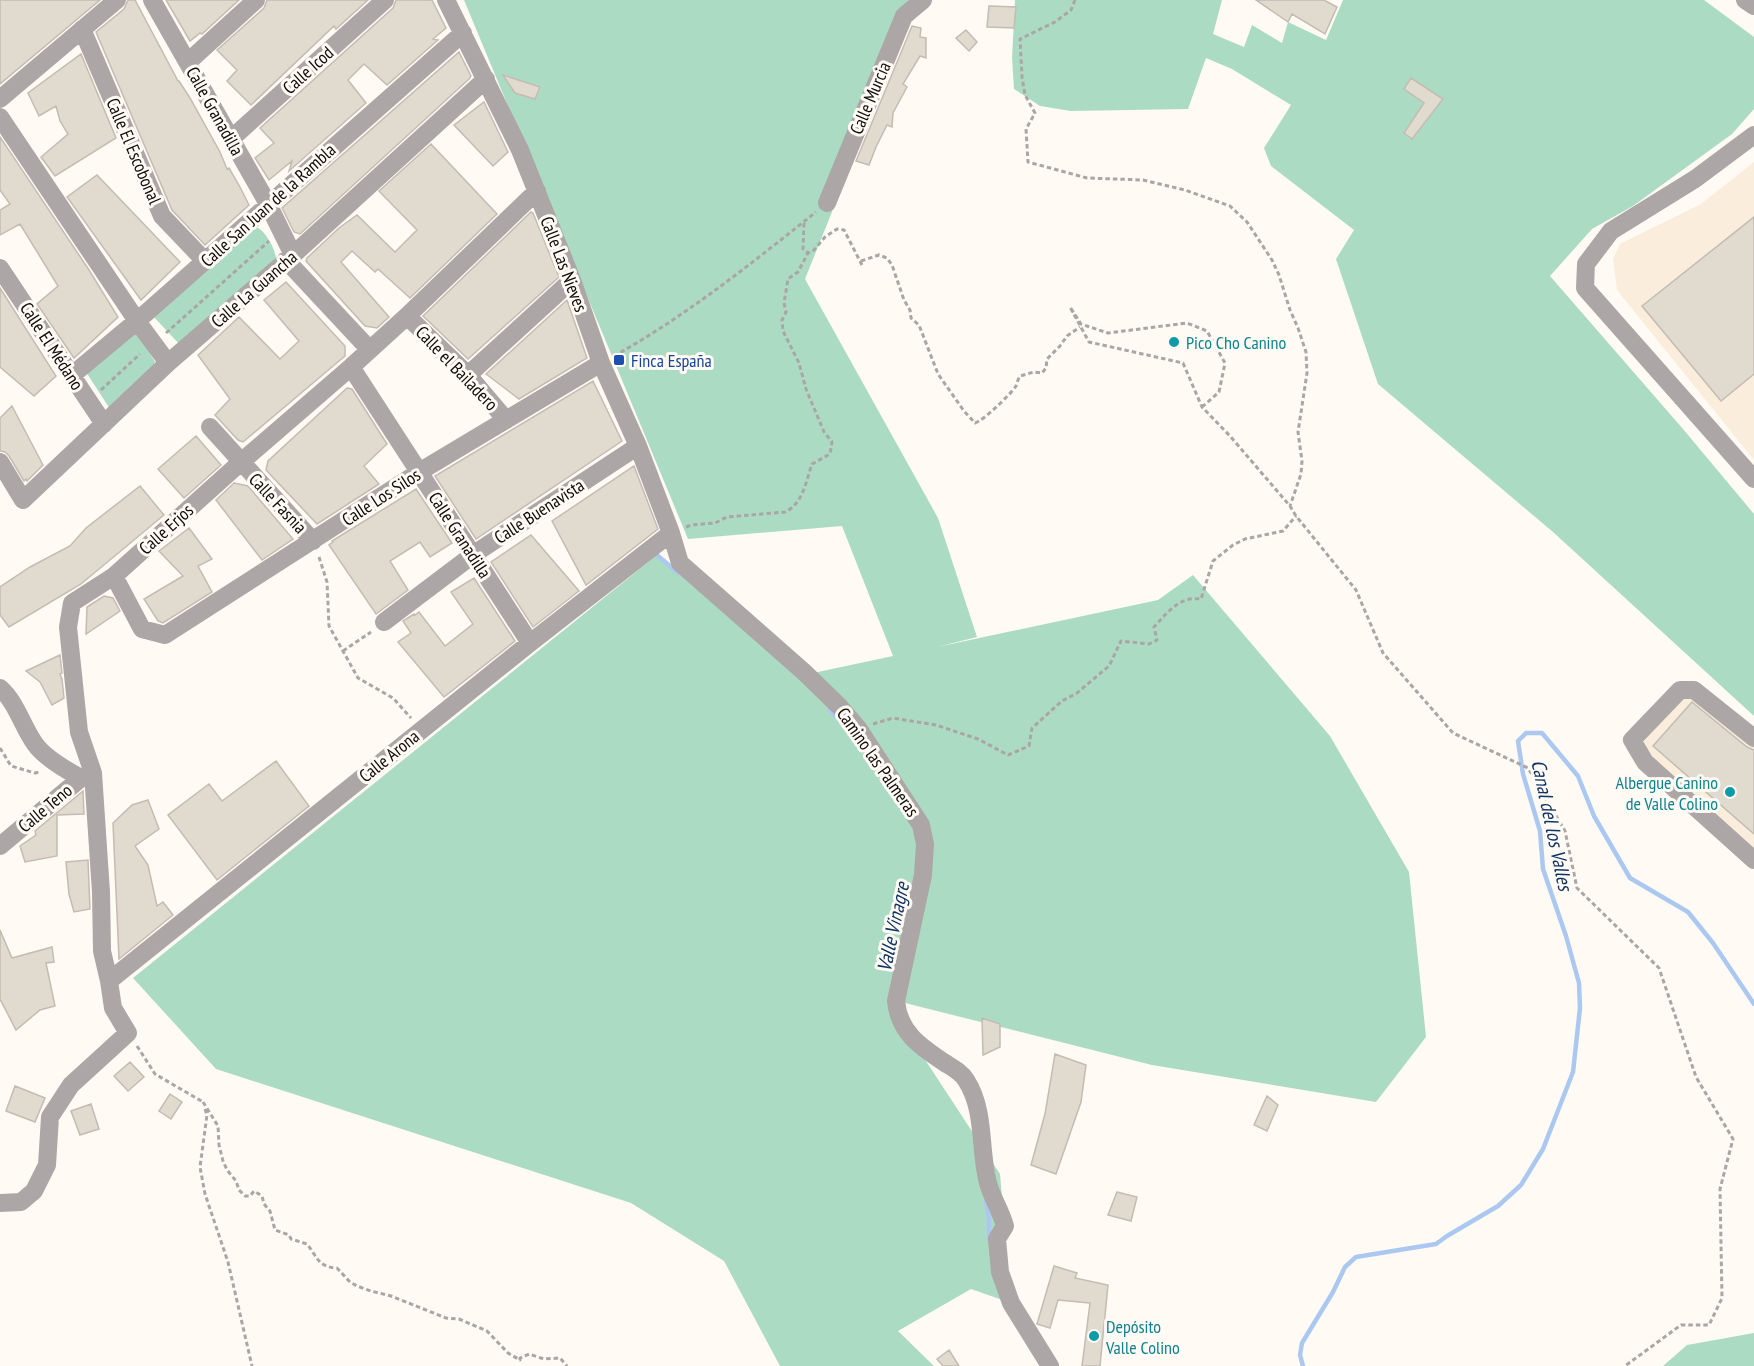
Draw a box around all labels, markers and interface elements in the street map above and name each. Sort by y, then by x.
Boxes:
street label: Calle Icod [278,41,338,99]
street label: Calle Murcia [844,58,896,138]
street label: Calle Granadilla [181,62,249,160]
street label: Calle El Escobonal [101,94,167,208]
street label: Calle San Juan de la Rambla [196,138,340,272]
street label: Calle Las Nieves [535,213,593,315]
street label: Calle La Guancha [206,245,302,333]
street label: Calle El Médano [15,298,89,394]
street label: Calle el Bailadero [411,321,503,415]
place label: Pico Cho Canino [1186,331,1286,354]
marker: Pico Cho Canino [1167,335,1181,349]
place label: Finca España [631,349,712,372]
marker: Finca España [612,353,626,367]
street label: Calle Los Silos [337,463,425,531]
street label: Calle Fasnia [244,468,312,538]
street label: Calle Buenavista [490,473,588,549]
street label: Calle Granadilla [424,488,496,582]
street label: Calle Erjos [134,499,198,559]
street label: Camino las Palmeras [832,703,924,821]
street label: Calle Arona [354,725,424,787]
water label: Canal del los Valles [1525,757,1579,895]
place label: Albergue Canino de Valle Colino [1616,771,1718,815]
street label: Calle Teno [13,779,77,837]
marker: Albergue Canino de Valle Colino [1723,785,1737,799]
water label: Valle Vinagre [871,878,915,974]
place label: Depósito Valle Colino [1105,1315,1180,1359]
marker: Depósito Valle Colino [1087,1329,1101,1343]

